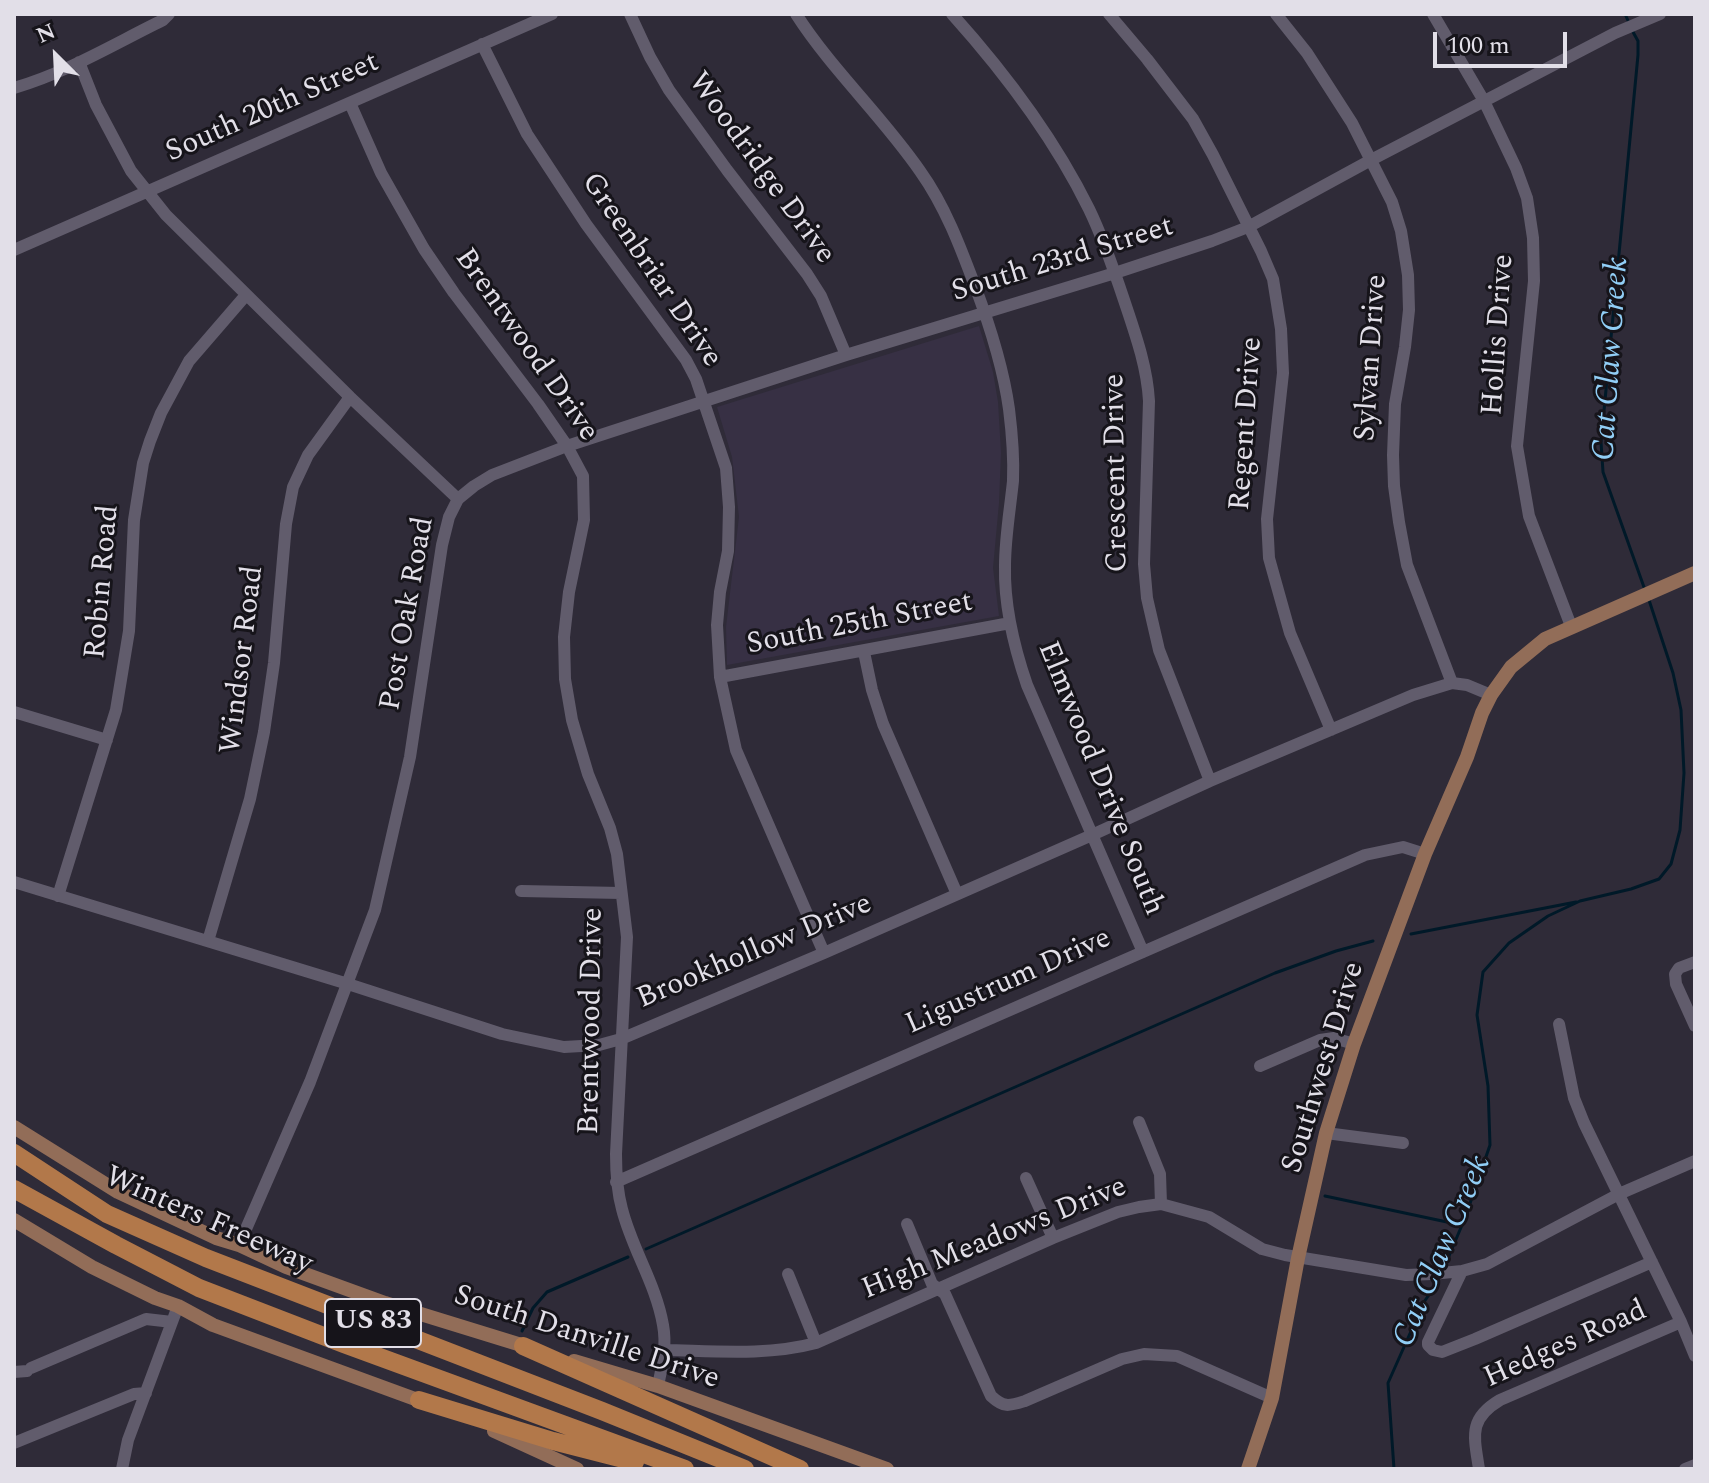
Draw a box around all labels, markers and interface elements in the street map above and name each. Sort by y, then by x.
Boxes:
text: N [31,15,61,52]
north arrow [16,16,96,96]
scale bar [1437,16,1571,66]
text: 100 m [1447,28,1510,64]
street label: South 20th Street [161,46,385,172]
street label: Woodridge Drive [678,66,842,272]
street label: Greenbriar Drive [572,167,728,375]
street label: South 23rd Street [948,210,1178,312]
street label: Brentwood Drive [445,243,605,449]
street label: Hollis Drive [1476,253,1524,417]
water label: Cat Claw Creek [1587,256,1639,462]
street label: Sylvan Drive [1349,273,1397,443]
street label: Regent Drive [1224,336,1272,512]
street label: Crescent Drive [1098,373,1138,573]
street label: Robin Road [79,503,129,661]
street label: Post Oak Road [374,514,444,714]
street label: Windsor Road [215,564,273,756]
street label: South 25th Street [744,585,976,665]
street label: Elmwood Drive South [1028,637,1170,921]
street label: Brookhollow Drive [632,887,878,1019]
street label: Brentwood Drive [573,907,613,1135]
street label: Ligustrum Drive [901,922,1117,1044]
street label: Southwest Drive [1276,958,1374,1178]
water label: Cat Claw Creek [1386,1151,1502,1353]
street label: Winters Freeway [99,1160,317,1284]
street label: High Meadows Drive [857,1170,1133,1310]
street label: South Danville Drive [449,1279,723,1399]
street label: Hedges Road [1479,1294,1653,1398]
road number: US 83 [325,1299,421,1347]

